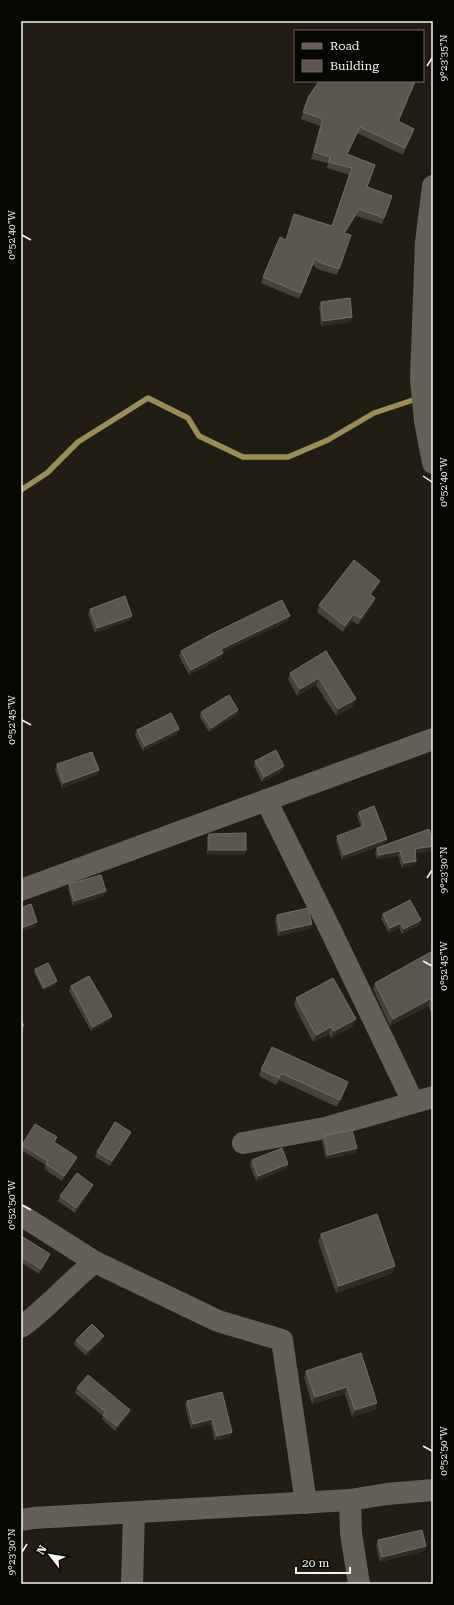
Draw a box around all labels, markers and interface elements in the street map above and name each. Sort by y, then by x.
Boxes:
legend [294,30,424,82]
text: 9°23'35"N [438,34,449,82]
text: Road [330,39,360,53]
text: Building [330,59,379,73]
text: 0°52'40"W [6,209,17,260]
text: 0°52'40"W [438,456,449,507]
text: 0°52'45"W [6,694,17,745]
text: 9°23'30"N [438,846,449,894]
text: 0°52'45"W [438,940,449,991]
text: 0°52'50"W [6,1179,17,1230]
text: 0°52'50"W [438,1425,449,1476]
text: 9°23'30"N [6,1528,17,1576]
north arrow [30,1535,70,1575]
text: N [34,1543,50,1557]
scale bar [296,1549,350,1575]
text: 20 m [302,1556,329,1570]

